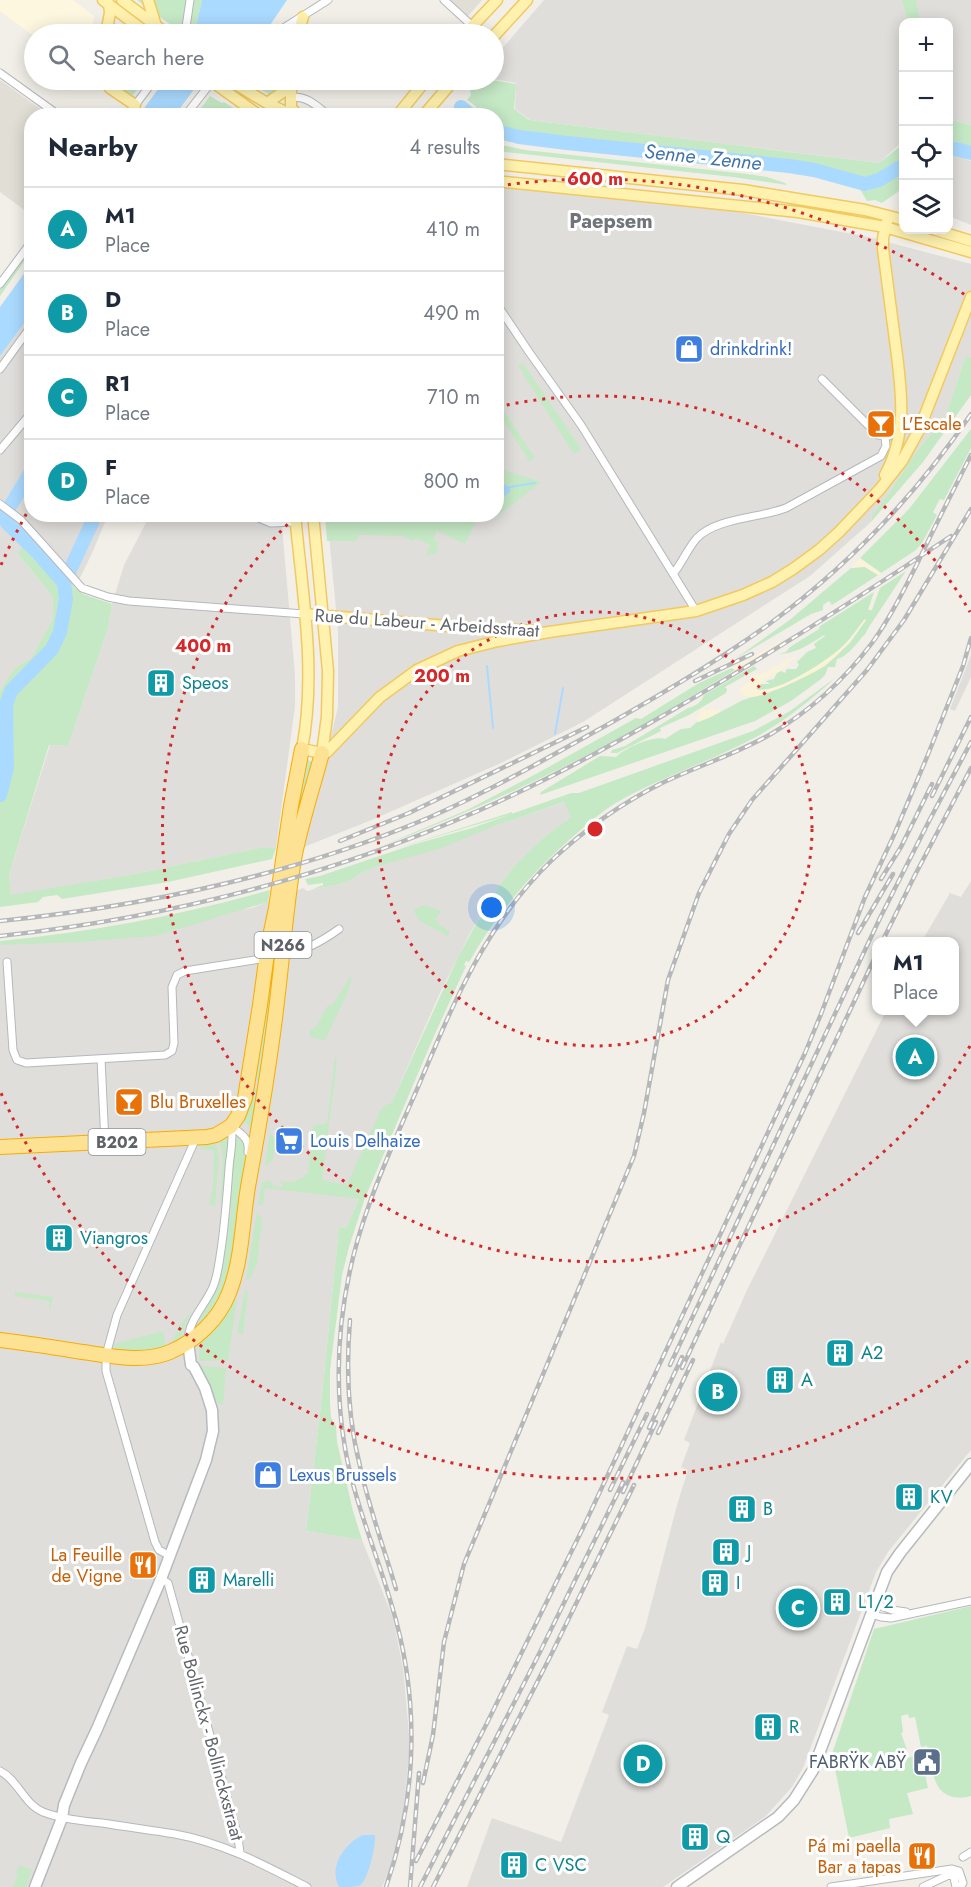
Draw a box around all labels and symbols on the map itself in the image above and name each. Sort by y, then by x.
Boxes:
water label: Senne - Zenne [643,137,763,178]
text: 600 m [567,166,623,192]
district label: Paepsem [569,207,653,236]
shop icon: drinkdrink! [673,333,705,365]
place label: drinkdrink! [710,336,792,362]
bar icon: L'Escale [865,408,897,440]
place label: L'Escale [902,411,961,437]
street label: Rue du Labeur - Arbeidsstraat [314,602,541,644]
text: 400 m [175,633,231,659]
text: 200 m [414,663,470,689]
building icon: Speos [145,667,177,699]
place label: Speos [182,670,228,696]
centre of rings [585,819,605,839]
your location [477,893,506,922]
road number: N266 [254,932,312,958]
pin: A [896,1034,934,1080]
bar icon: Blu Bruxelles [113,1086,145,1118]
place label: Blu Bruxelles [150,1089,246,1115]
supermarket icon: Louis Delhaize [273,1125,305,1157]
place label: Louis Delhaize [310,1128,420,1154]
road number: B202 [88,1129,146,1155]
building icon: Viangros [43,1222,75,1254]
place label: Viangros [80,1225,148,1251]
building icon: A2 [824,1337,856,1369]
place label: A2 [861,1340,883,1366]
building icon: A [764,1364,796,1396]
place label: A [801,1367,813,1393]
pin: B [698,1370,738,1414]
shop icon: Lexus Brussels [252,1459,284,1491]
place label: Lexus Brussels [289,1462,396,1488]
building icon: KV [893,1481,925,1513]
place label: KV [930,1484,953,1510]
building icon: B [726,1493,758,1525]
place label: B [763,1496,773,1522]
building icon: J [710,1536,742,1568]
place label: J [745,1539,751,1565]
place label: La Feuille de Vigne [50,1542,122,1589]
restaurant icon: La Feuille de Vigne [127,1549,159,1581]
building icon: Marelli [186,1564,218,1596]
place label: Marelli [223,1567,274,1593]
building icon: I [699,1567,731,1599]
place label: I [736,1570,740,1596]
pin: C [778,1586,818,1630]
building icon: L1/2 [821,1586,853,1618]
place label: L1/2 [858,1589,894,1615]
street label: Rue Bollinckx - Bollinckxstraat [168,1622,250,1844]
building icon: R [752,1711,784,1743]
place label: R [789,1714,799,1740]
pin: D [624,1742,662,1786]
public building icon: FABRŸK ABŸ [911,1746,943,1778]
place label: FABRŸK ABŸ [809,1749,907,1775]
building icon: Q [679,1821,711,1853]
place label: Q [716,1824,731,1850]
place label: Pá mi paella Bar a tapas [808,1833,901,1880]
restaurant icon: Pá mi paella Bar a tapas [906,1840,938,1872]
building icon: C VSC [498,1849,530,1881]
place label: C VSC [535,1852,587,1878]

